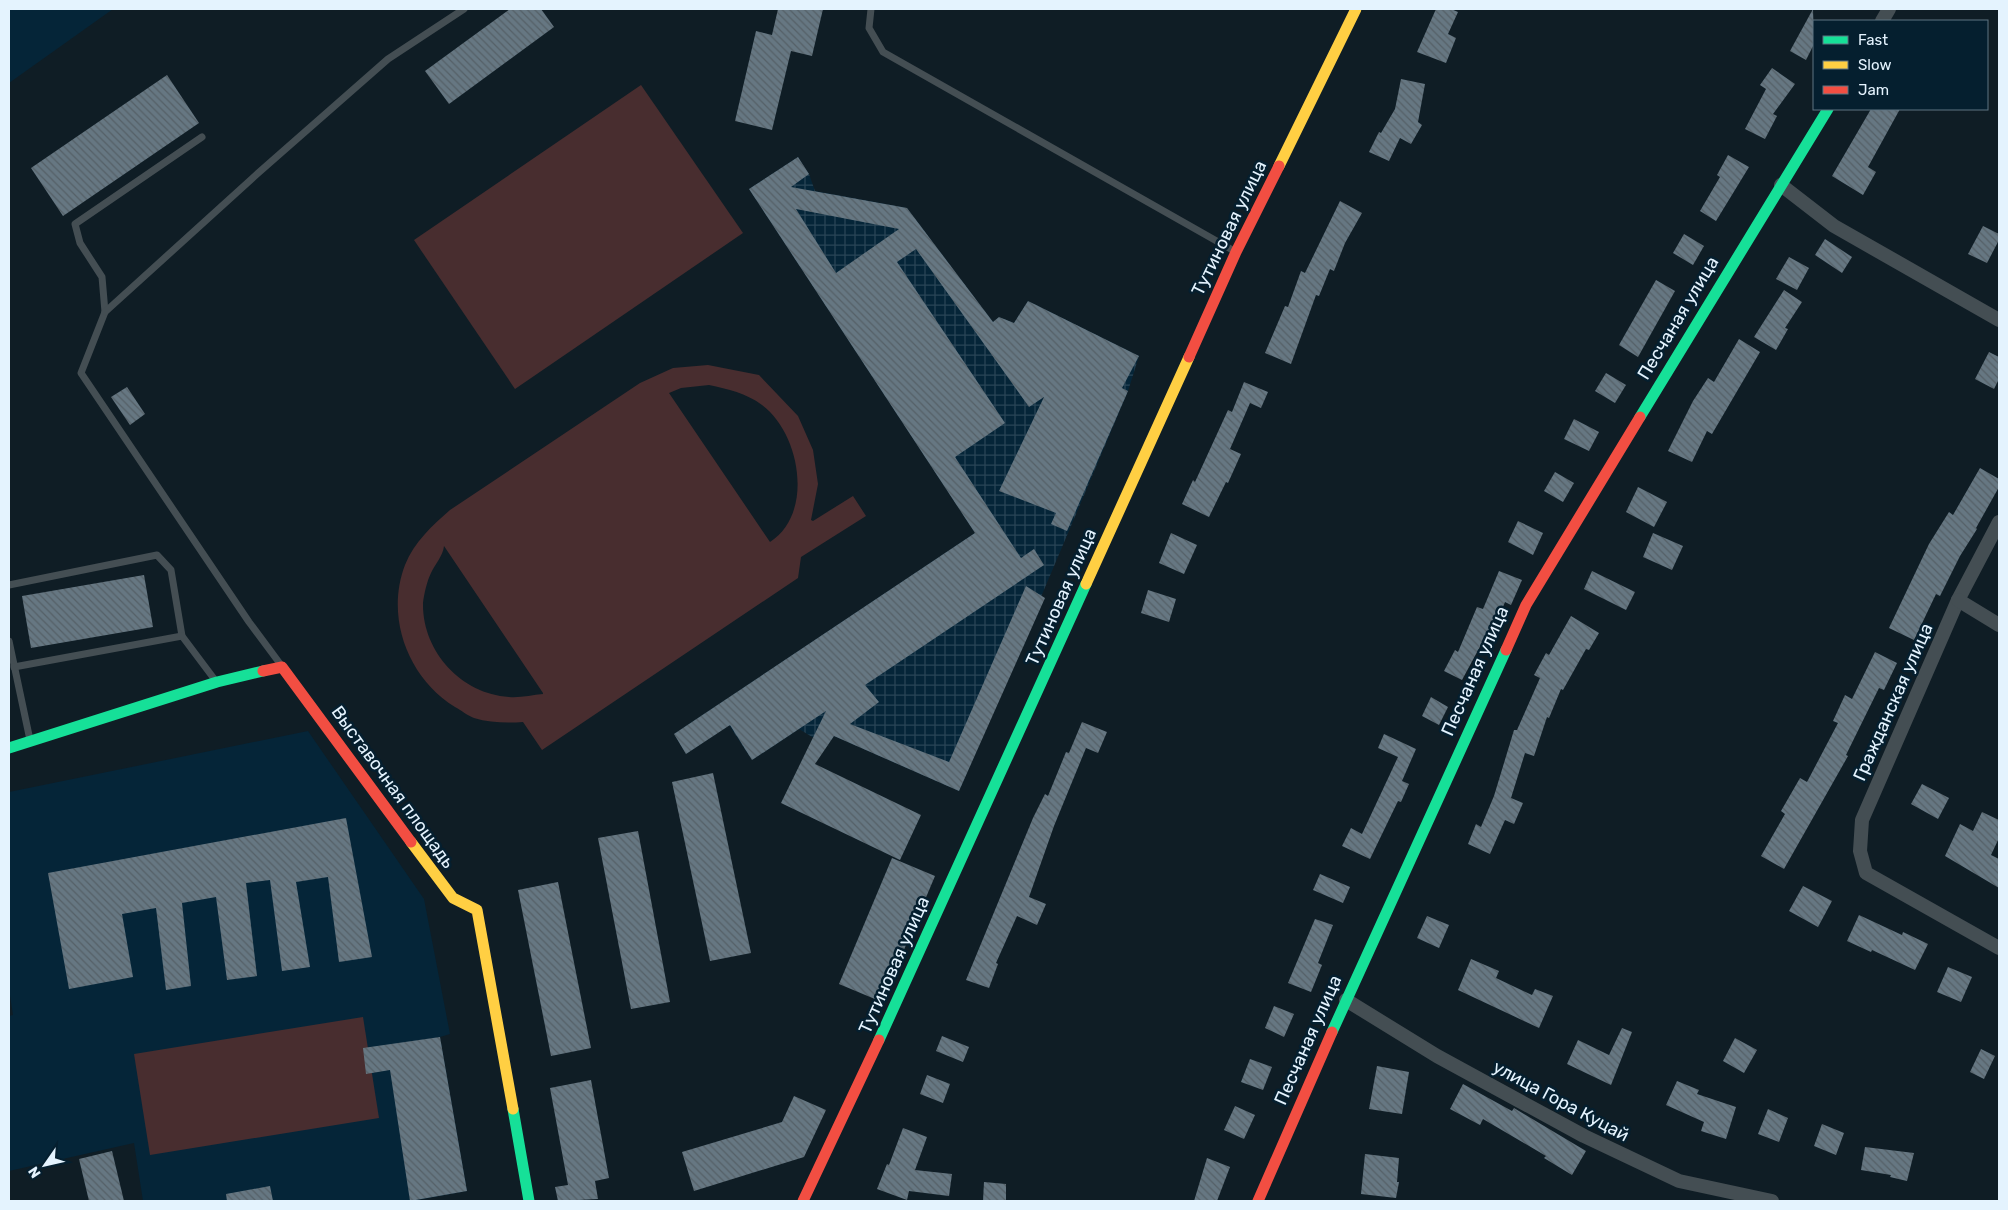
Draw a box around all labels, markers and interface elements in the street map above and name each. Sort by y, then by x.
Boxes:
legend [1813,20,1988,110]
text: Fast [1858,31,1888,49]
text: Slow [1858,56,1891,74]
text: Jam [1858,81,1889,99]
street label: Тутиновая улица [1187,157,1271,299]
street label: Песчаная улица [1633,253,1723,383]
street label: Тутиновая улица [1021,525,1101,669]
street label: Песчаная улица [1437,603,1513,739]
street label: Гражданская улица [1848,620,1938,784]
street label: Выставочная площадь [327,702,459,872]
street label: Тутиновая улица [854,893,934,1037]
street label: Песчаная улица [1270,972,1346,1108]
street label: улица Гора Куцай [1489,1056,1633,1146]
north arrow [20,1140,70,1190]
text: N [25,1163,45,1181]

